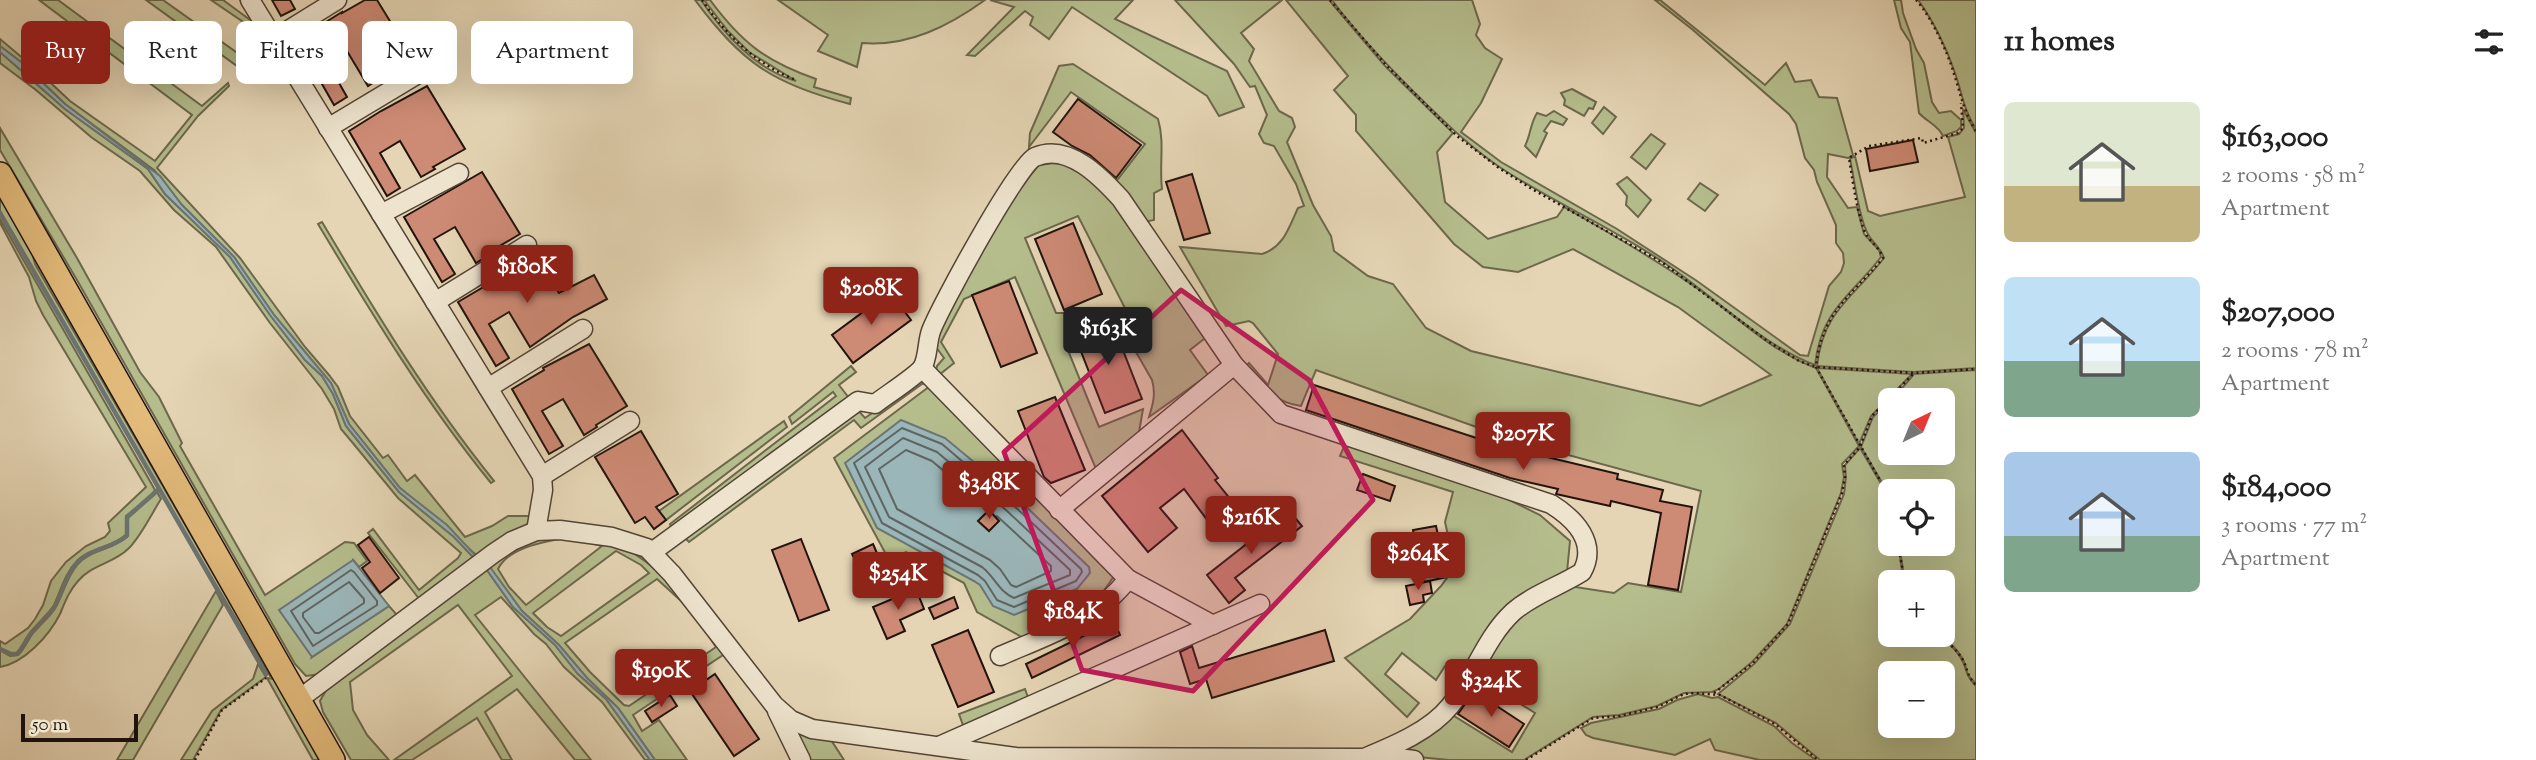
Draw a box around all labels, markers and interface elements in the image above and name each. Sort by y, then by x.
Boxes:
chip: Buy [21,21,110,84]
chip: Rent [124,21,222,84]
chip: Filters [236,21,348,84]
chip: New [362,21,457,84]
chip: Apartment [471,21,633,84]
text: 11 homes [2004,21,2115,64]
icon: filters [2470,23,2508,61]
text: $163,000 [2221,117,2328,160]
icon: home [2060,130,2144,214]
text: 2 rooms · 58 m² [2221,160,2365,193]
text: Apartment [2221,193,2330,226]
pin: $180K [478,246,576,305]
text: $180K [497,251,557,284]
pin: $208K [822,268,920,327]
text: $208K [839,273,903,306]
text: $207,000 [2221,292,2335,335]
icon: home [2060,305,2144,389]
pin: $163K [1059,308,1157,367]
text: $163K [1079,313,1137,346]
text: 2 rooms · 78 m² [2221,335,2369,368]
text: Apartment [2221,368,2330,401]
north arrow [1878,388,1955,466]
map controls [1878,388,1955,738]
pin: $207K [1474,412,1572,472]
text: $207K [1491,418,1555,451]
pin: $348K [940,462,1038,521]
text: $348K [958,467,1020,500]
text: $184,000 [2221,467,2331,510]
button: locate [1878,479,1955,556]
icon: home [2060,480,2144,564]
pin: $216K [1202,496,1300,556]
text: $216K [1222,502,1280,535]
text: 3 rooms · 77 m² [2221,510,2367,543]
pin: $264K [1369,532,1467,592]
text: $264K [1387,538,1449,571]
text: Apartment [2221,543,2330,576]
pin: $254K [849,552,947,612]
text: $254K [868,558,928,591]
button: + [1878,570,1955,647]
pin: $184K [1024,590,1122,650]
text: $184K [1043,596,1103,629]
pin: $190K [612,650,710,709]
text: $190K [631,655,691,688]
pin: $324K [1442,660,1540,719]
button: − [1878,661,1955,738]
text: $324K [1461,665,1521,698]
scale bar [21,711,138,743]
text: 50 m [32,712,68,739]

